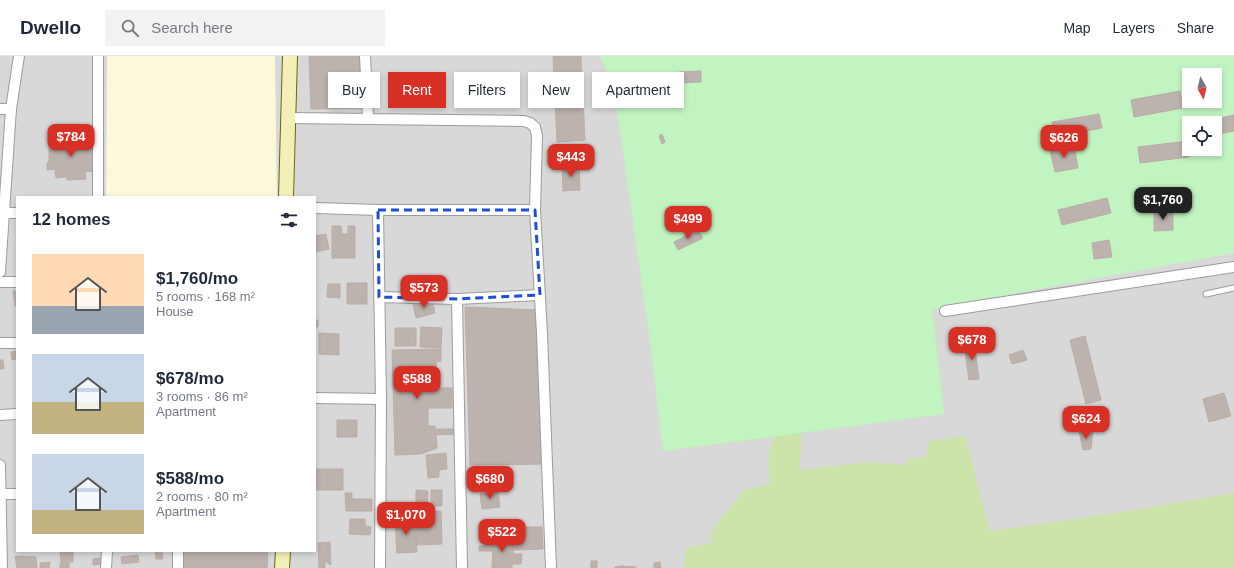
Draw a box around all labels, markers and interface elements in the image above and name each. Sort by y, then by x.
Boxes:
search box [105,10,385,46]
text: Dwello [20,17,81,38]
icon: search [119,17,141,39]
text: Search here [151,19,233,36]
text: Map [1063,20,1091,36]
text: Layers [1113,20,1155,36]
text: Share [1177,20,1214,36]
north arrow [1182,68,1222,108]
map controls [1182,68,1222,156]
chip: Buy [328,72,380,108]
chip: Rent [388,72,446,108]
chip: Filters [454,72,520,108]
chip: New [528,72,584,108]
chip: Apartment [592,72,684,108]
button: locate [1182,116,1222,156]
pin: $784 [47,124,95,158]
pin: $626 [1040,125,1088,159]
text: $784 [57,129,85,144]
text: $626 [1050,130,1078,145]
pin: $443 [547,144,595,178]
text: $443 [557,149,585,164]
pin: $1,760 [1130,187,1196,221]
text: $1,760 [1143,192,1183,207]
pin: $499 [664,206,712,240]
icon: filters [278,209,300,231]
text: 12 homes [32,210,110,229]
text: $499 [674,211,702,226]
text: $1,760/mo [156,269,238,288]
icon: home [64,270,112,318]
pin: $573 [400,275,448,309]
text: $573 [410,280,438,295]
text: 5 rooms · 168 m² [156,289,255,304]
text: House [156,304,194,319]
pin: $678 [948,327,996,361]
text: $678 [958,332,986,347]
pin: $588 [393,366,441,400]
text: $678/mo [156,369,224,388]
icon: home [64,370,112,418]
text: $588 [403,371,431,386]
text: 3 rooms · 86 m² [156,389,248,404]
text: Apartment [156,404,216,419]
pin: $624 [1062,406,1110,440]
text: $624 [1072,411,1100,426]
pin: $680 [466,466,514,500]
text: $588/mo [156,469,224,488]
icon: home [64,470,112,518]
text: $680 [476,471,504,486]
text: 2 rooms · 80 m² [156,489,248,504]
pin: $1,070 [373,502,439,536]
text: Apartment [156,504,216,519]
text: $1,070 [386,507,426,522]
pin: $522 [478,519,526,553]
text: $522 [488,524,516,539]

